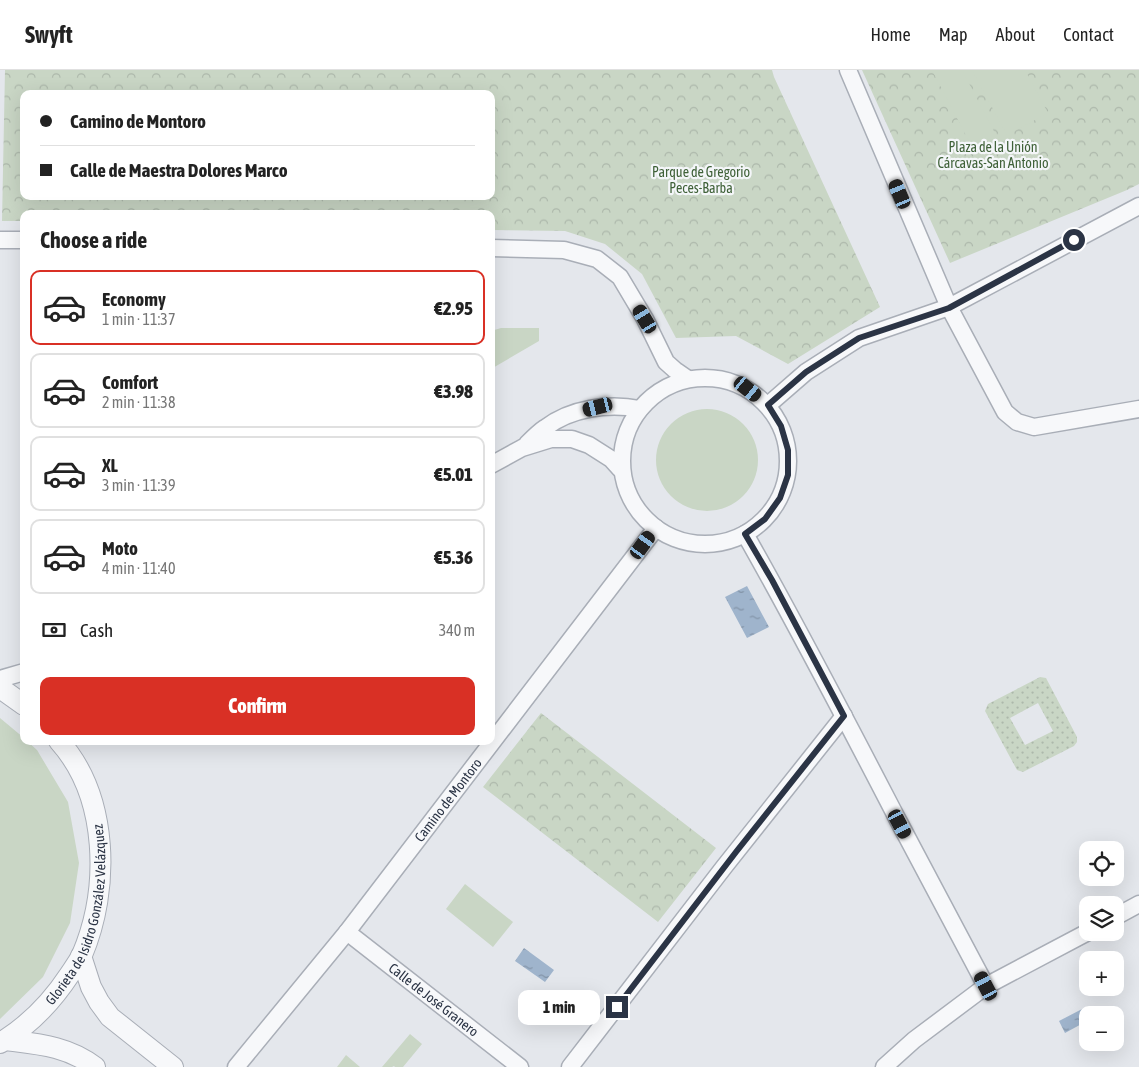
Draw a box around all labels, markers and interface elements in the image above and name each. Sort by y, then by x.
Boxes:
text: Swyft [25,21,73,48]
text: Home [871,24,911,45]
text: Map [939,24,968,45]
text: About [996,24,1035,45]
text: Contact [1063,24,1114,45]
text: Camino de Montoro [70,110,206,132]
park label: Plaza de la Unión Cárcavas-San Antonio [937,139,1049,171]
text: Calle de Maestra Dolores Marco [70,159,288,181]
park label: Parque de Gregorio Peces-Barba [652,164,750,196]
car [887,177,912,211]
text: Choose a ride [40,227,147,253]
route start [1063,229,1085,251]
icon: car [42,285,87,330]
text: Economy [102,288,166,310]
text: €2.95 [434,297,473,319]
car [630,302,659,336]
text: 1 min · 11:37 [102,310,175,328]
icon: car [42,368,87,413]
text: Comfort [102,371,158,393]
car [731,374,764,404]
text: €3.98 [434,380,473,402]
text: 2 min · 11:38 [102,393,175,411]
car [581,396,614,418]
icon: car [42,451,87,496]
text: XL [102,454,118,476]
text: €5.01 [434,463,473,485]
text: 3 min · 11:39 [102,476,175,494]
car [628,528,657,562]
icon: car [42,534,87,579]
text: Moto [102,537,138,559]
text: €5.36 [434,546,473,568]
text: 4 min · 11:40 [102,559,175,577]
icon: cash [40,616,68,644]
text: Cash [80,619,113,641]
text: 340 m [439,621,475,639]
button: Confirm [40,677,475,735]
street label: Camino de Montoro [411,755,485,845]
car [886,807,913,841]
street label: Glorieta de Isidro González Velázquez [42,823,108,1008]
map controls [1079,841,1124,1051]
button: locate [1079,841,1124,886]
button: layers [1079,896,1124,941]
button: + [1079,951,1124,996]
street label: Calle de José Granero [386,960,482,1040]
car [972,969,999,1003]
callout: 1 min [517,990,600,1024]
route end [606,996,628,1018]
text: 1 min [543,998,575,1016]
button: − [1079,1006,1124,1051]

